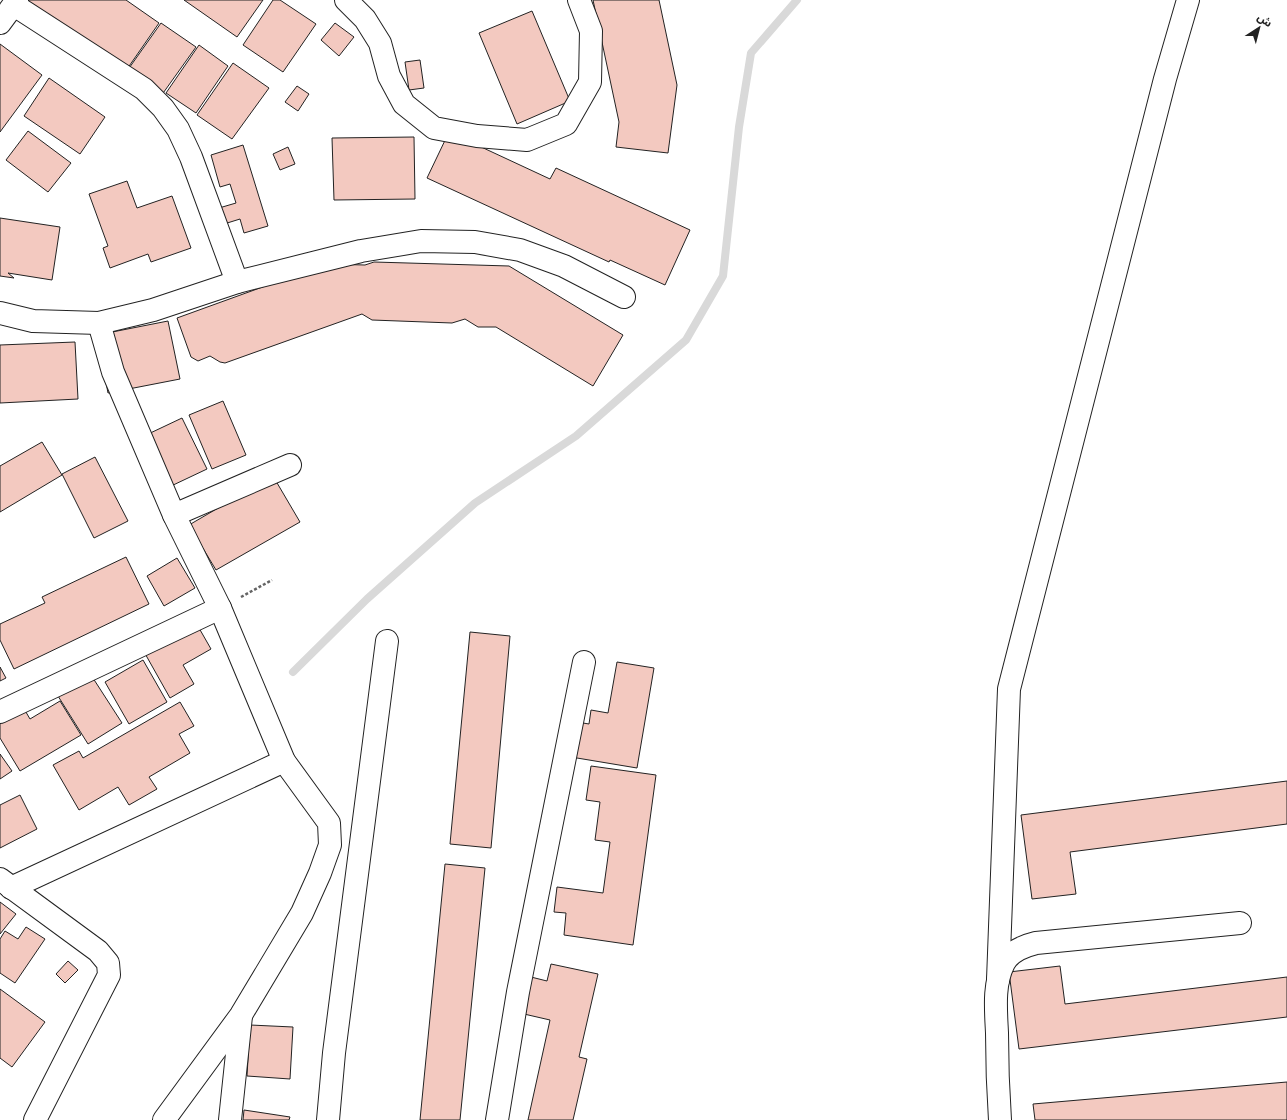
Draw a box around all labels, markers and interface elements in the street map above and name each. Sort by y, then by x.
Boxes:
north arrow [1239,8,1279,48]
text: ش [1255,11,1275,30]

